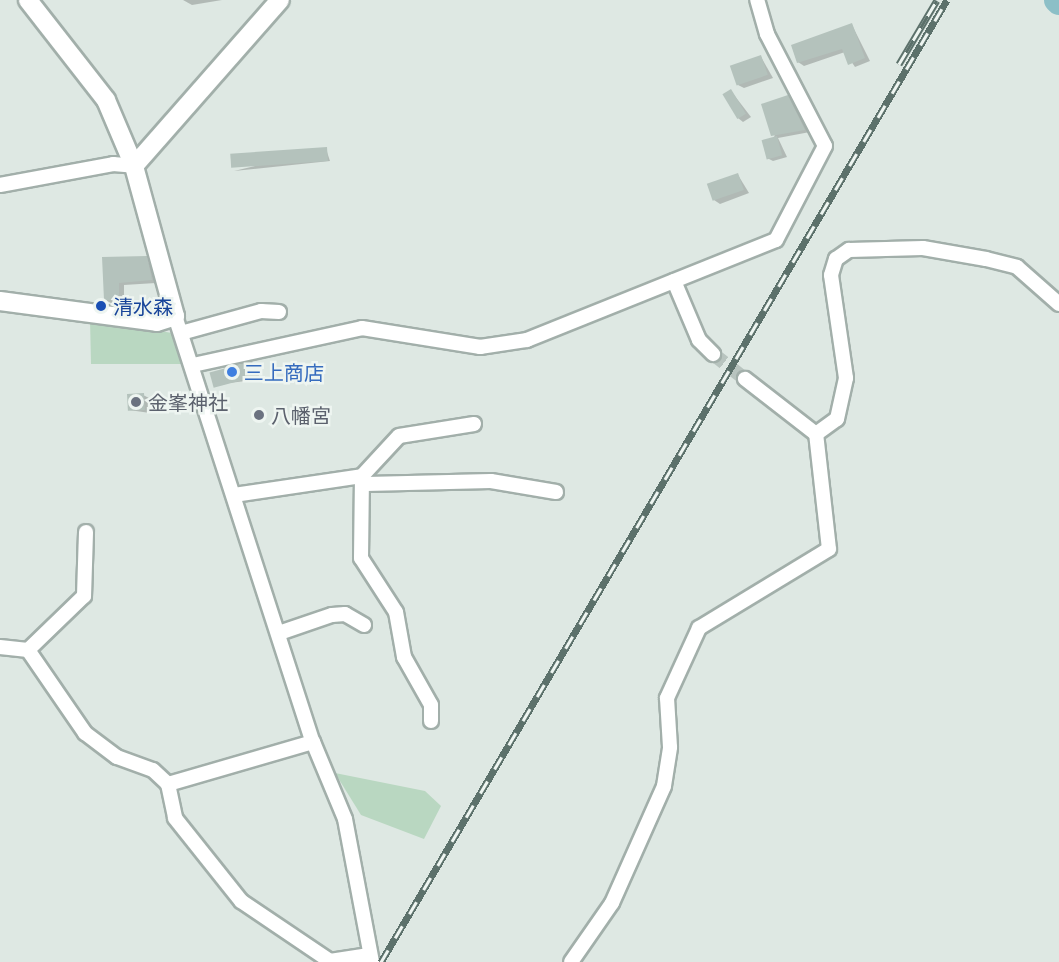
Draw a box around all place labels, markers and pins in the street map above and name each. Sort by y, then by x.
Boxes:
place label: 清水森 [113,294,173,318]
marker: 清水森 [94,299,108,313]
place label: 三上商店 [244,360,324,384]
marker: 三上商店 [225,365,239,379]
place label: 金峯神社 [148,390,228,414]
marker: 金峯神社 [129,395,143,409]
place label: 八幡宮 [271,403,331,427]
marker: 八幡宮 [252,408,266,422]

